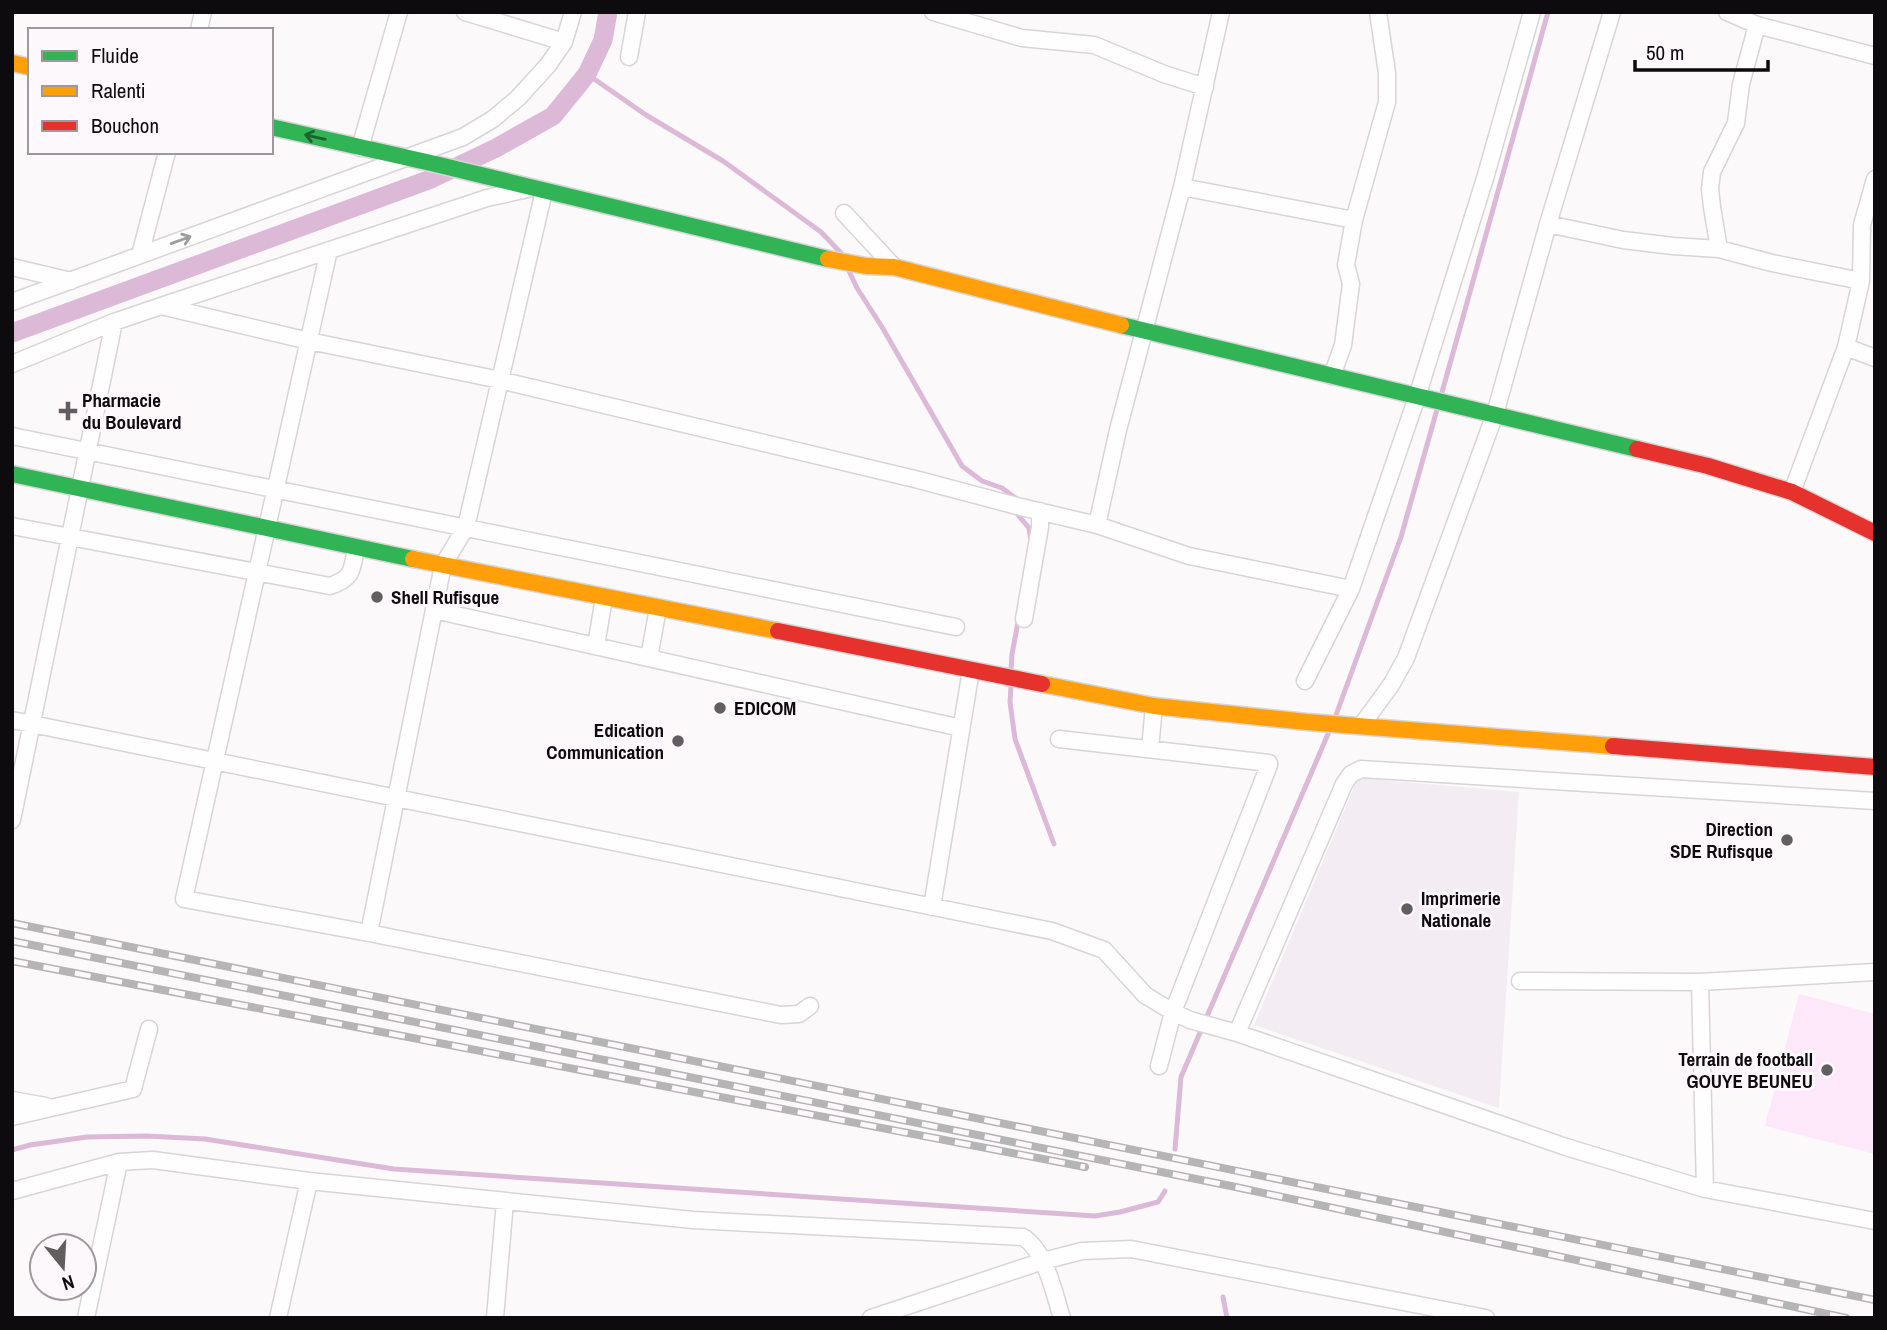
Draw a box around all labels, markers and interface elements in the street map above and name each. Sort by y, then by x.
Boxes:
legend [28,28,273,154]
scale bar [1635,28,1768,72]
text: 50 m [1646,38,1684,67]
text: Fluide [91,41,139,70]
text: Ralenti [91,76,146,105]
text: Bouchon [91,111,159,140]
one-way arrow [304,130,326,143]
one-way arrow [170,233,192,245]
place label: Pharmacie du Boulevard [82,387,182,435]
marker: Pharmacie du Boulevard [60,403,76,419]
place label: Shell Rufisque [391,584,500,610]
marker: Shell Rufisque [369,589,385,605]
place label: EDICOM [734,695,796,721]
marker: EDICOM [712,700,728,716]
place label: Edication Communication [546,717,664,765]
marker: Edication Communication [670,733,686,749]
place label: Direction SDE Rufisque [1670,816,1773,864]
marker: Direction SDE Rufisque [1779,832,1795,848]
place label: Imprimerie Nationale [1421,885,1501,933]
marker: Imprimerie Nationale [1399,901,1415,917]
place label: Terrain de football GOUYE BEUNEU [1678,1046,1813,1094]
marker: Terrain de football GOUYE BEUNEU [1819,1062,1835,1078]
north arrow [28,1232,98,1302]
text: N [59,1269,78,1297]

